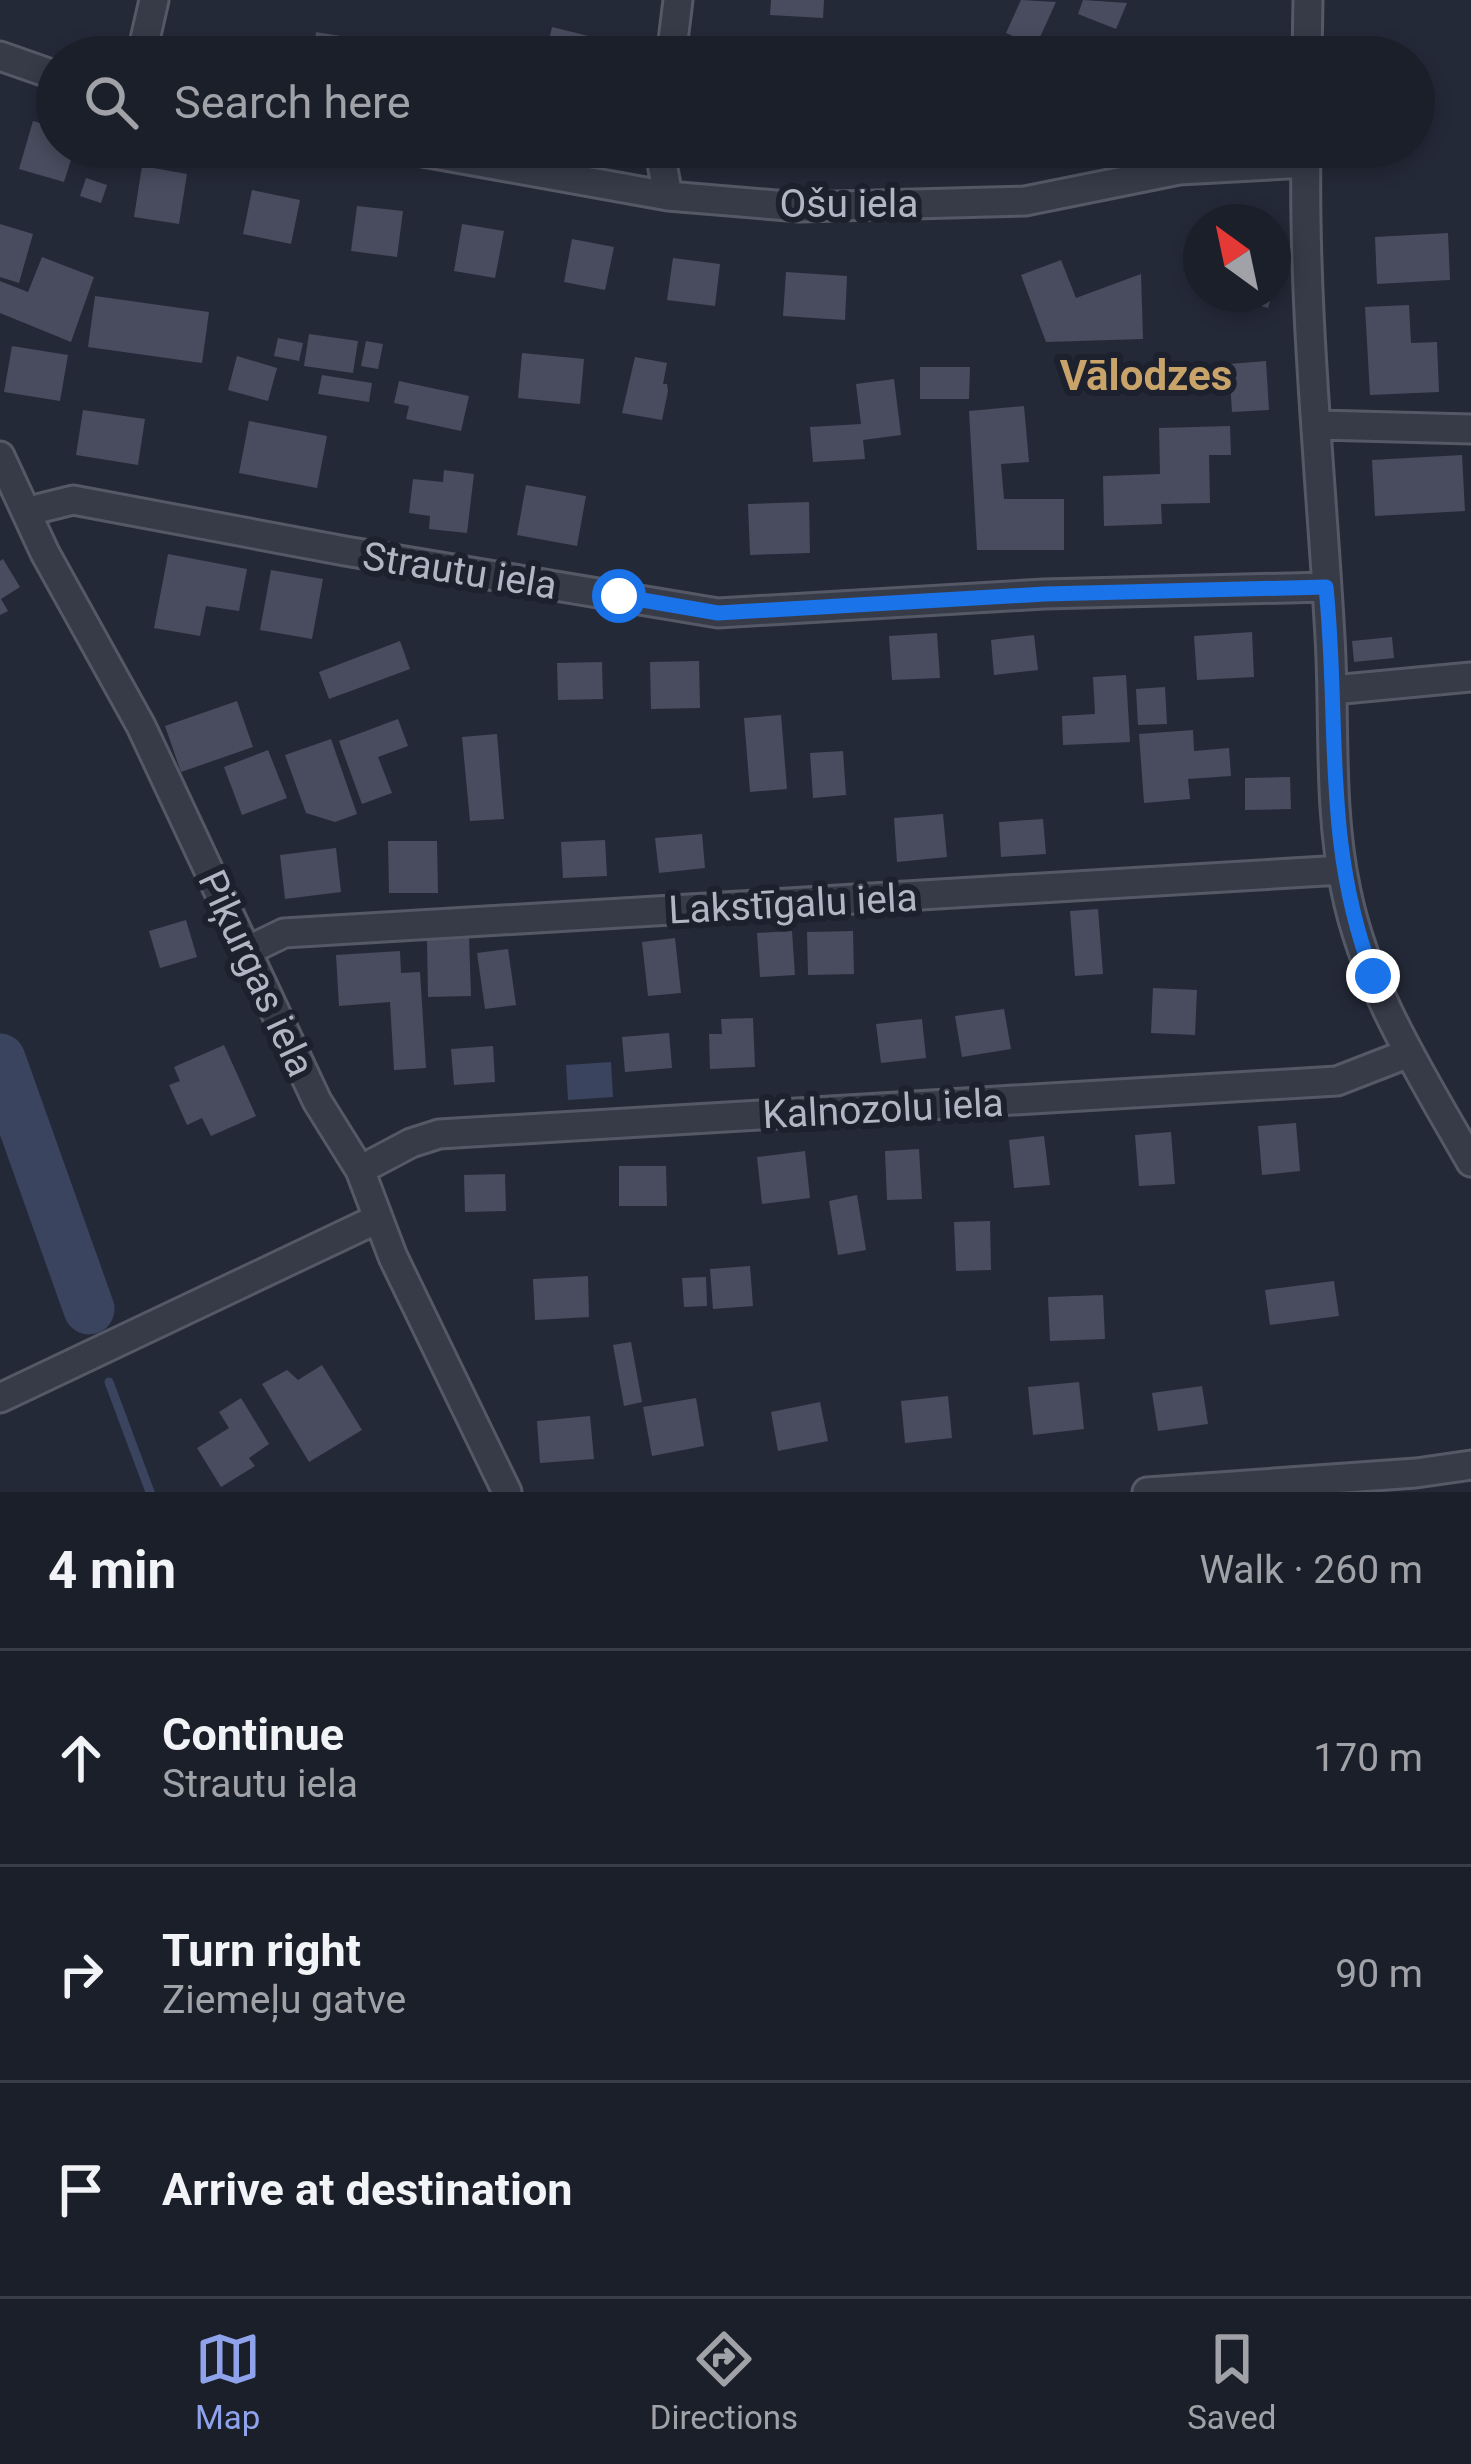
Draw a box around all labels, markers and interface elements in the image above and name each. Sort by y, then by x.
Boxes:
search box [36,36,1435,168]
icon: search [78,69,144,135]
text: Search here [174,76,411,129]
street label: Ošu iela [780,181,919,227]
north arrow [1183,204,1291,312]
district label: Vālodzes [1060,351,1232,400]
street label: Strautu iela [360,533,560,609]
route start [592,569,646,623]
street label: Piķurgas iela [188,863,324,1084]
street label: Lakstīgalu iela [667,875,919,933]
route end [1346,949,1400,1003]
street label: Kalnozolu iela [761,1080,1005,1138]
text: 4 min [48,1541,176,1600]
text: Walk · 260 m [1199,1547,1423,1593]
text: Continue [162,1708,344,1761]
icon: ahead [48,1725,114,1791]
text: 170 m [1313,1735,1423,1781]
text: Strautu iela [162,1761,358,1807]
text: Turn right [162,1924,361,1977]
icon: right [48,1941,114,2007]
text: 90 m [1335,1951,1423,1997]
text: Ziemeļu gatve [162,1977,406,2023]
icon: arrive [48,2157,114,2223]
text: Arrive at destination [162,2163,573,2216]
tab: Map [195,2326,261,2437]
tab: Directions [650,2326,798,2437]
tab: Saved [1187,2326,1276,2437]

